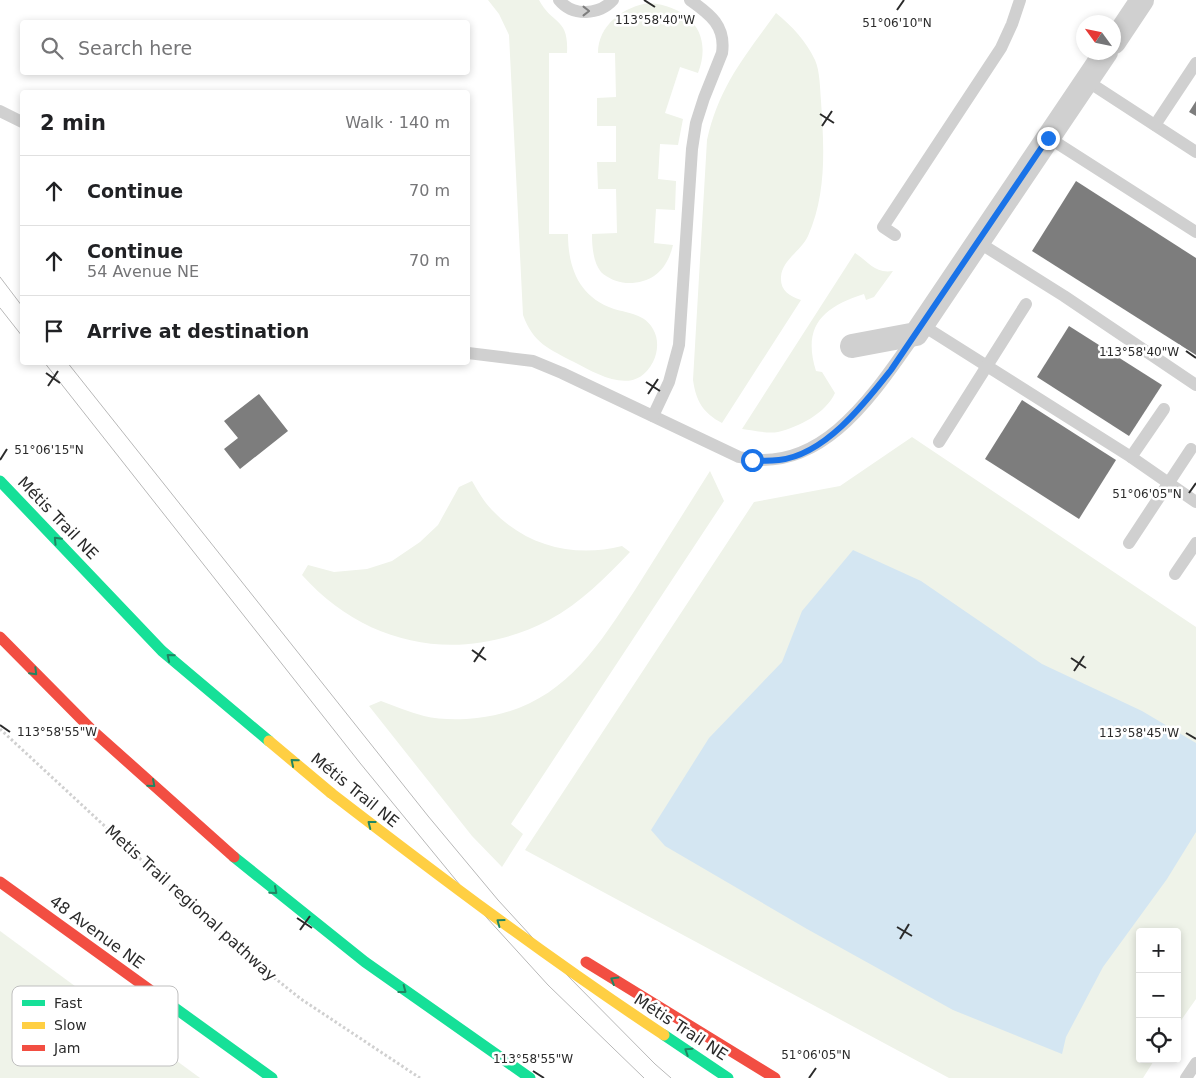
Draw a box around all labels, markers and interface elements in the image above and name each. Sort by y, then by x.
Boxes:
one-way arrow [582,6,590,16]
text: 113°58'40"W [615,13,695,27]
north arrow [1076,15,1121,60]
text: 51°06'10"N [862,16,932,30]
search box [20,20,470,75]
icon: search [38,34,66,62]
text: Search here [78,37,192,59]
text: 2 min [40,111,106,135]
text: Walk · 140 m [345,113,450,132]
route end [1037,127,1060,150]
icon: ahead [40,177,68,205]
text: Continue [87,180,183,202]
text: 70 m [409,181,450,200]
text: Continue [87,240,183,262]
icon: ahead [40,247,68,275]
text: 70 m [409,251,450,270]
text: 54 Avenue NE [87,262,199,281]
icon: arrive [40,317,68,345]
text: Arrive at destination [87,320,309,342]
text: 113°58'40"W [1099,345,1179,359]
text: 51°06'15"N [14,443,84,457]
route start [741,449,764,472]
street label: Métis Trail NE [14,473,102,563]
text: 51°06'05"N [1112,487,1182,501]
one-way arrow [54,537,63,546]
one-way arrow [166,654,175,663]
one-way arrow [29,666,38,675]
text: 113°58'55"W [17,725,97,739]
text: 113°58'45"W [1099,726,1179,740]
street label: Métis Trail NE [307,749,403,831]
one-way arrow [291,759,300,767]
one-way arrow [146,778,155,787]
street label: Metis Trail regional pathway [101,821,281,985]
one-way arrow [368,821,377,829]
one-way arrow [269,885,278,894]
street label: 48 Avenue NE [46,891,148,973]
one-way arrow [497,919,506,927]
map controls [1136,928,1181,1063]
button: + [1136,928,1181,973]
button: − [1136,973,1181,1018]
one-way arrow [610,976,619,986]
one-way arrow [397,984,407,993]
legend [12,986,178,1066]
street label: Métis Trail NE [631,990,731,1064]
text: Fast [54,995,83,1011]
text: Slow [54,1017,87,1033]
button: locate [1136,1018,1181,1063]
text: Jam [53,1040,80,1056]
one-way arrow [684,1048,693,1057]
text: 51°06'05"N [781,1048,851,1062]
text: 113°58'55"W [493,1052,573,1066]

